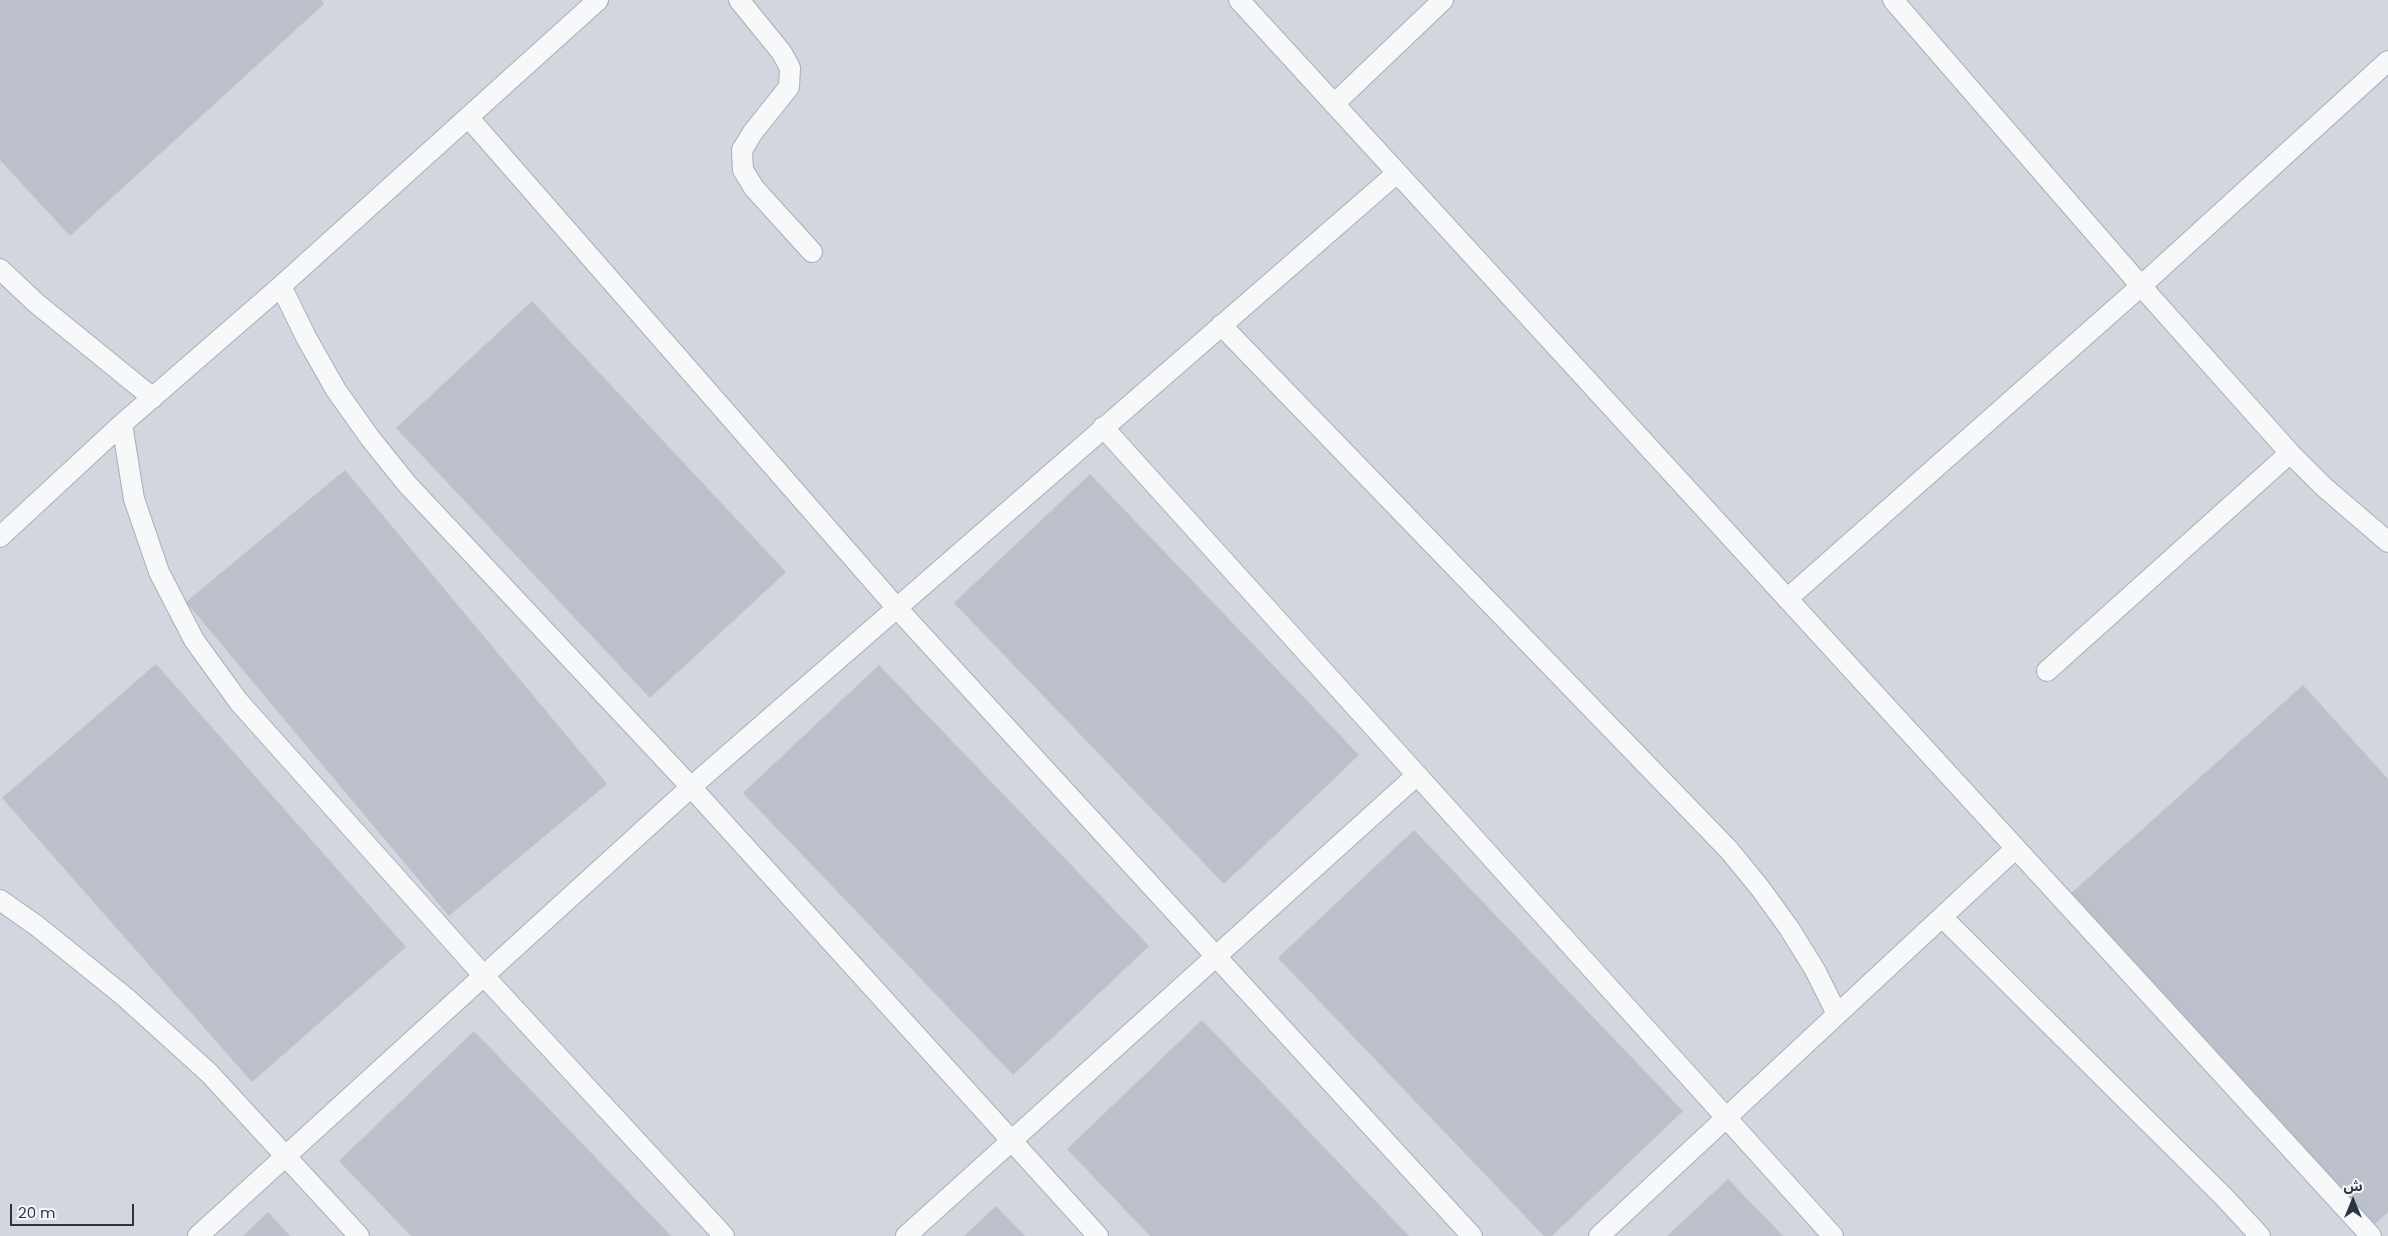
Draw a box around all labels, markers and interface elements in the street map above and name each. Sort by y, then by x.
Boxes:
north arrow [2328,1176,2378,1226]
text: ش [2343,1176,2363,1196]
scale bar [12,1194,136,1226]
text: 20 m [18,1202,56,1223]

